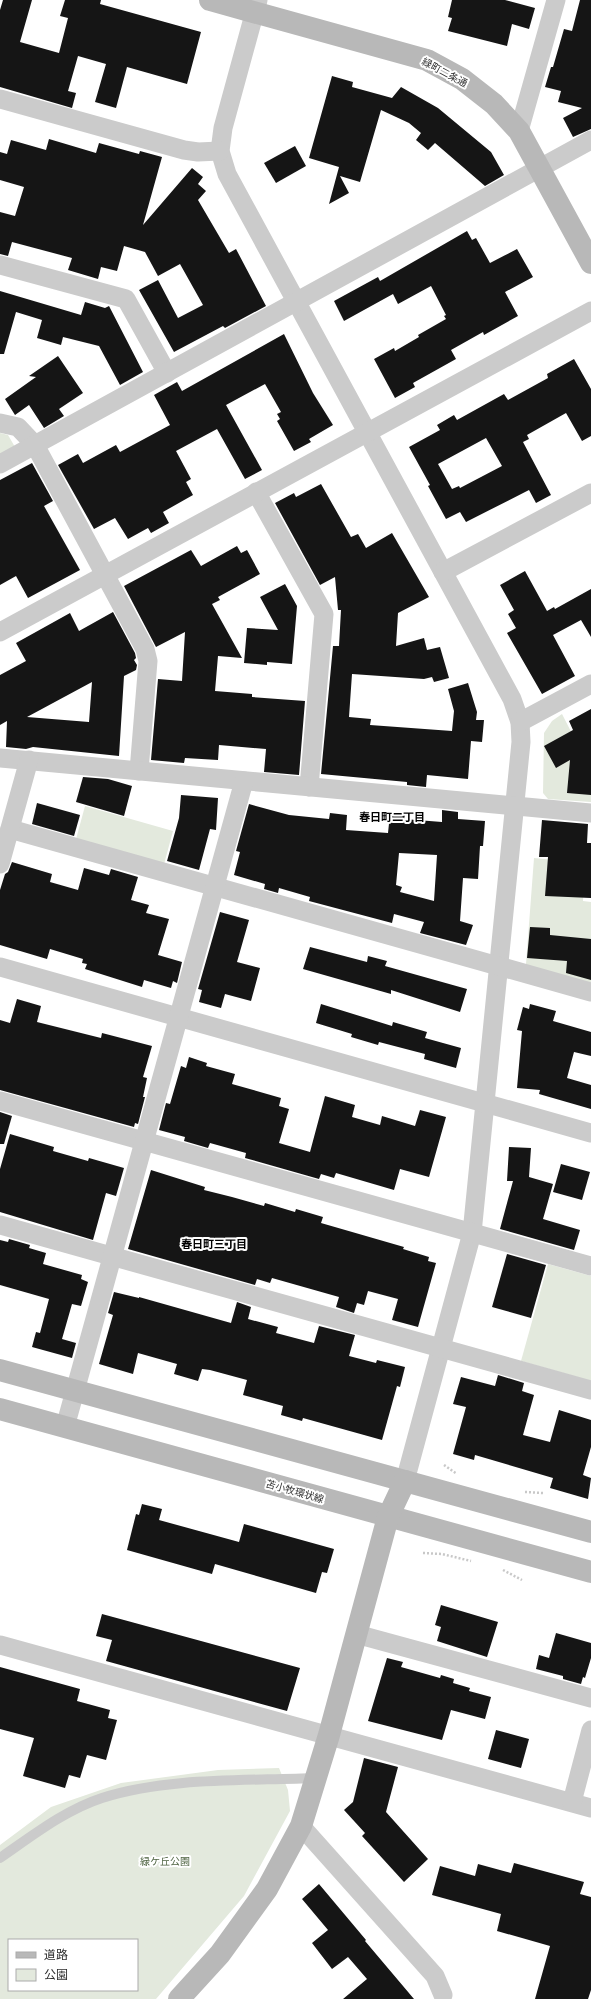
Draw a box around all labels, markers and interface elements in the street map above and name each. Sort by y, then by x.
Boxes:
street label: 緑町二条通 [420,55,470,89]
district label: 春日町二丁目 [359,810,425,823]
district label: 春日町三丁目 [181,1237,247,1250]
street label: 苫小牧環状線 [265,1477,325,1505]
park label: 緑ケ丘公園 [140,1855,190,1867]
legend [8,1939,138,1991]
text: 道路 [44,1947,68,1961]
text: 公園 [44,1967,68,1981]

